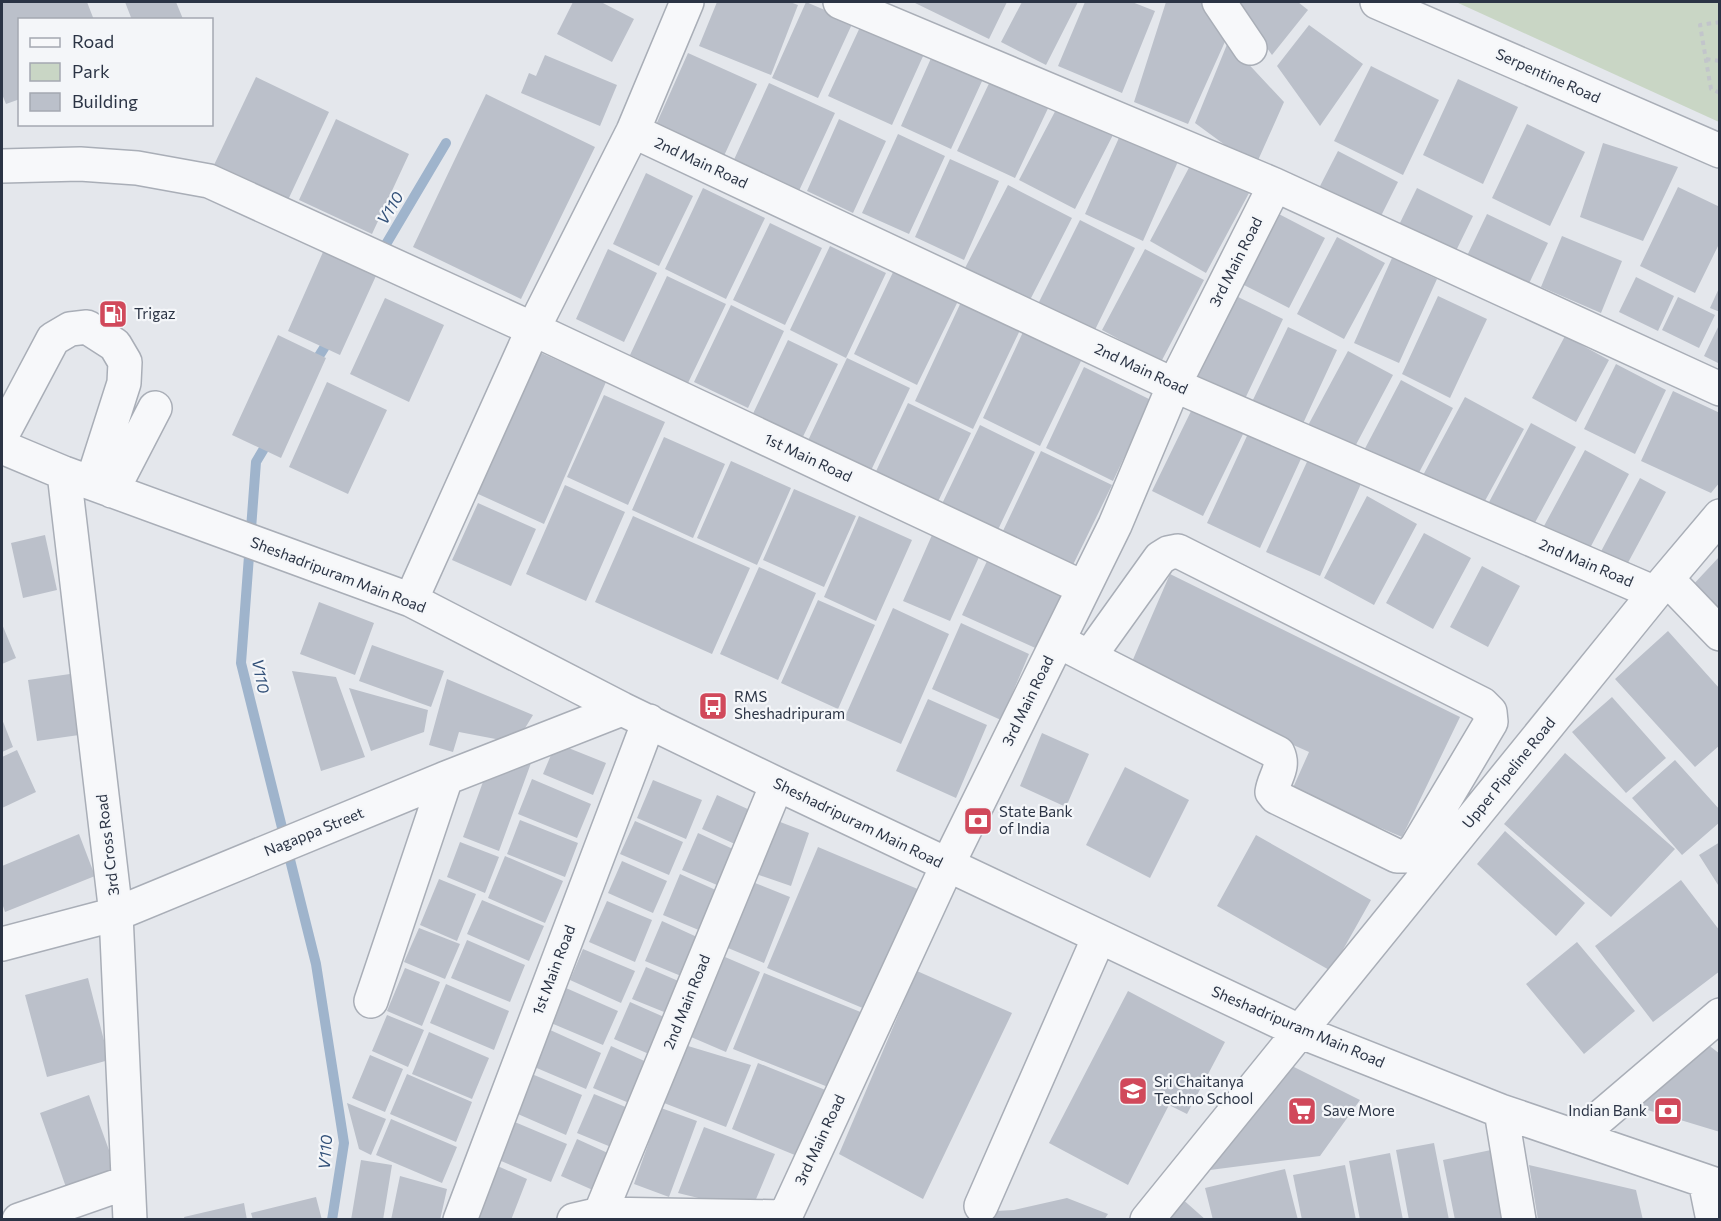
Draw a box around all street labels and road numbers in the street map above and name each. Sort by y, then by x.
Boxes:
street label: Serpentine Road [1493,44,1603,106]
street label: 2nd Main Road [652,133,751,192]
street label: 3rd Main Road [1205,214,1265,309]
street label: 2nd Main Road [1092,339,1191,398]
street label: 1st Main Road [762,429,855,485]
street label: Sheshadripuram Main Road [248,532,429,616]
street label: 2nd Main Road [1536,534,1636,590]
street label: 3rd Main Road [997,652,1057,749]
street label: Upper Pipeline Road [1458,713,1559,832]
street label: Sheshadripuram Main Road [771,773,946,871]
street label: 3rd Cross Road [92,793,122,897]
street label: Nagappa Street [261,803,366,859]
street label: 1st Main Road [528,922,578,1017]
street label: 2nd Main Road [659,951,713,1052]
street label: Sheshadripuram Main Road [1209,981,1388,1071]
street label: 3rd Main Road [790,1091,848,1188]

